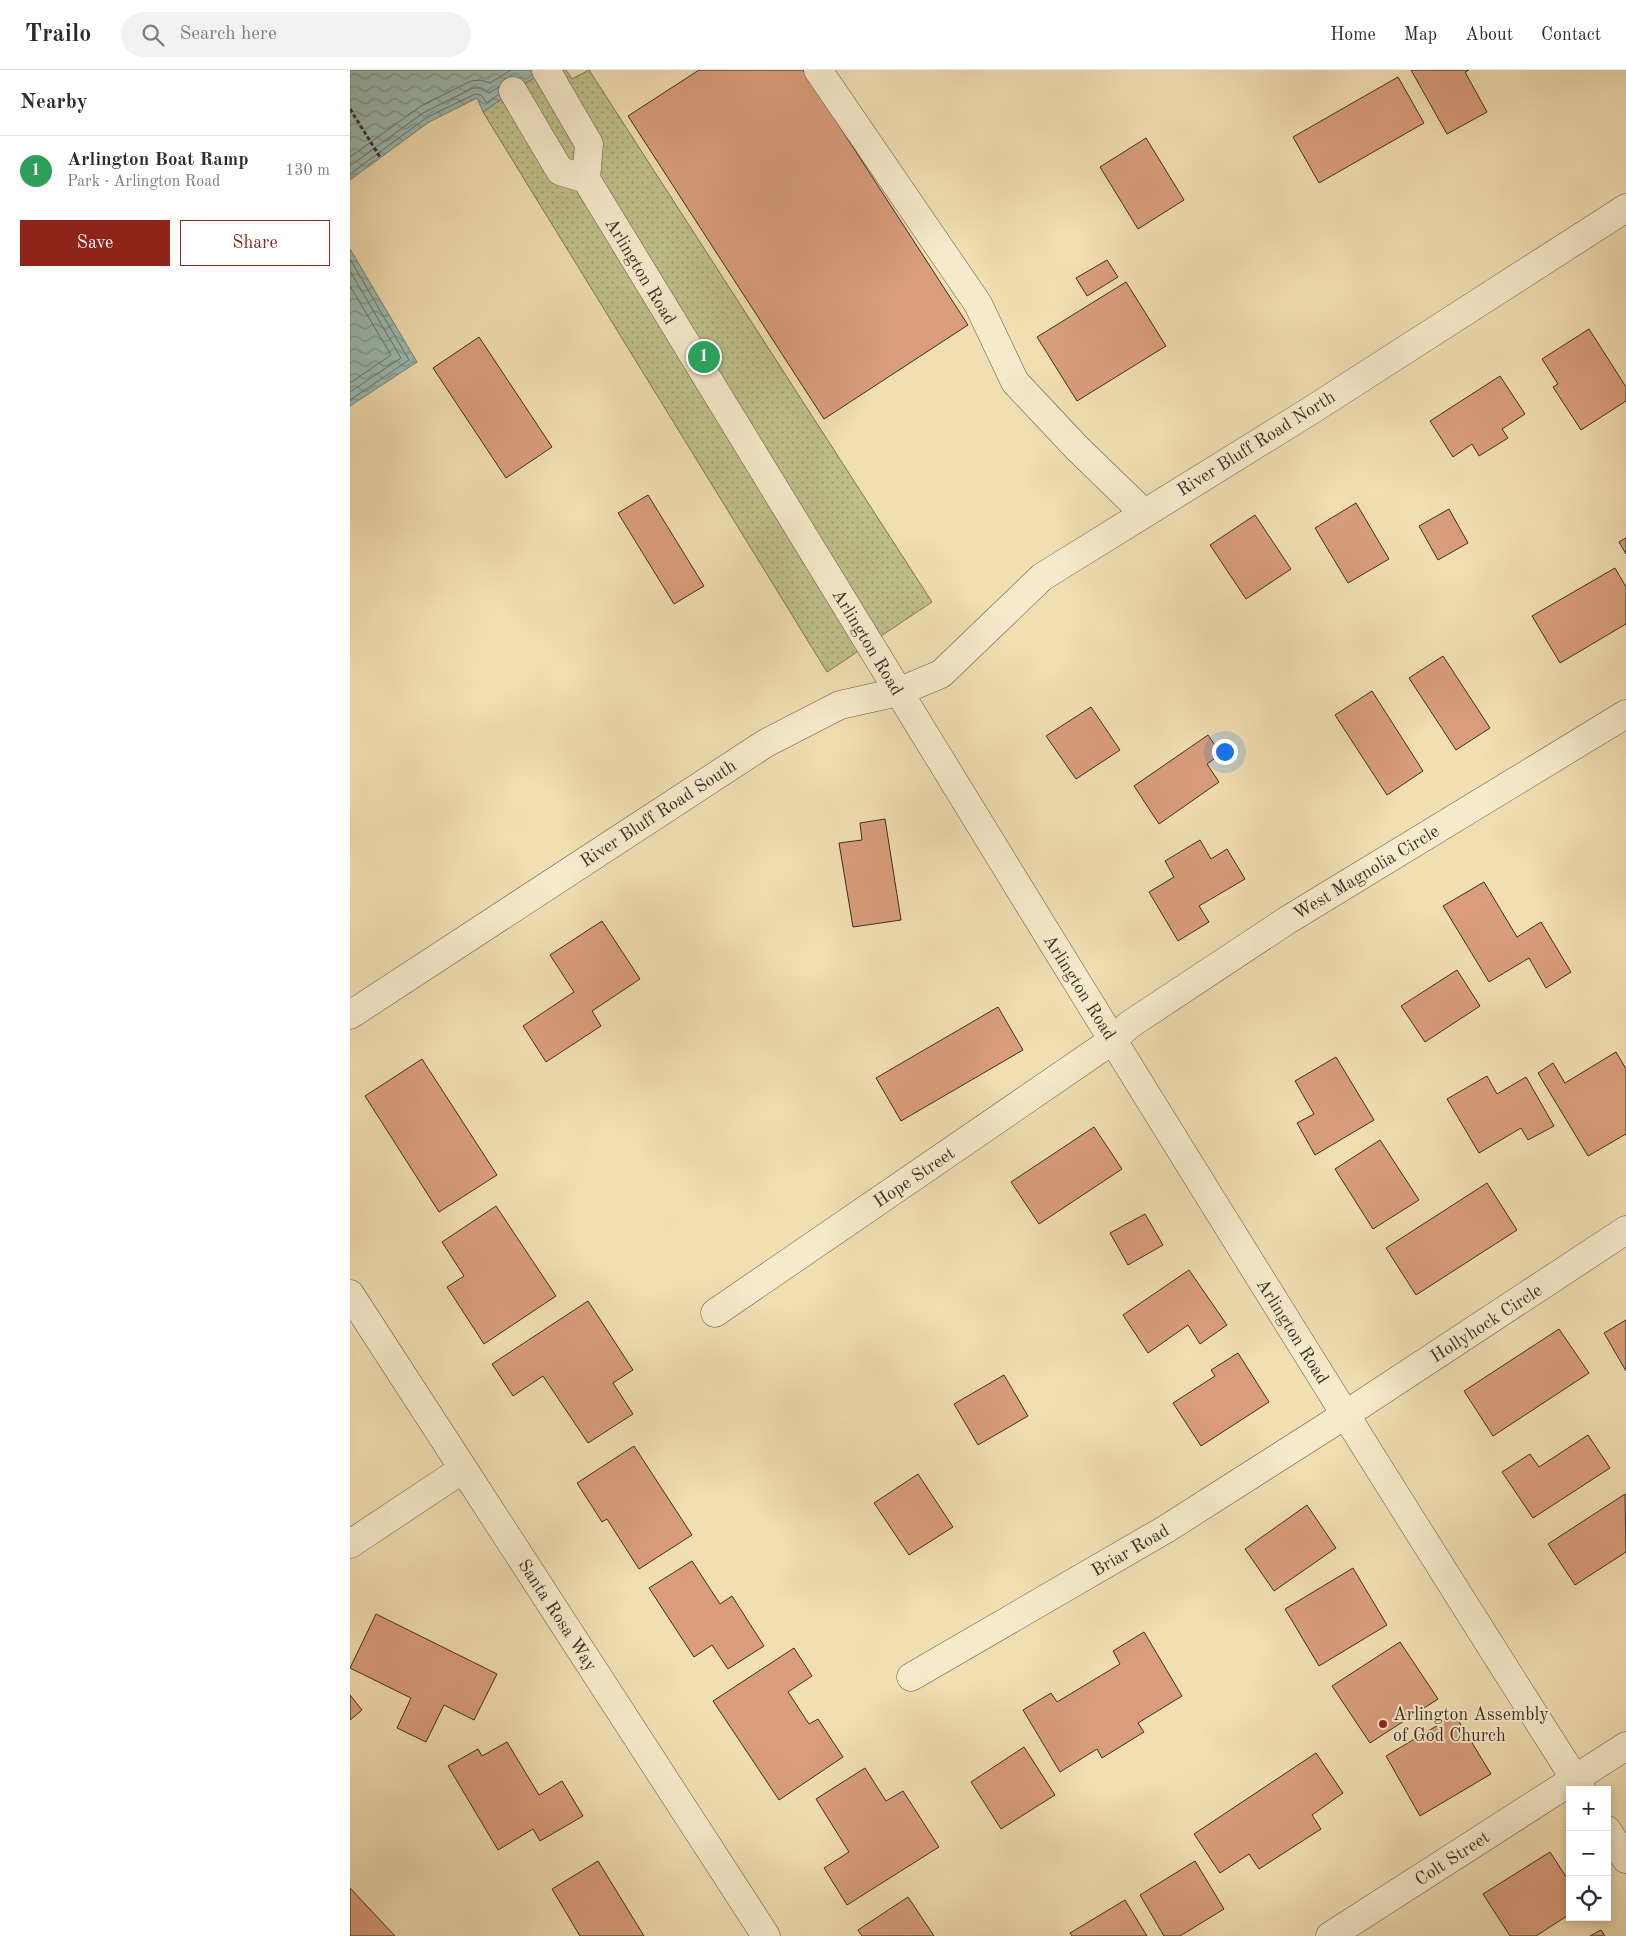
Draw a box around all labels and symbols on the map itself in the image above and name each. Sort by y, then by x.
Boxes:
street label: Arlington Road [601,215,679,328]
pin: 1 [688,338,720,376]
street label: River Bluff Road North [1174,388,1339,500]
street label: Arlington Road [828,586,906,699]
your location [1212,739,1238,765]
street label: River Bluff Road South [577,757,740,871]
street label: West Magnolia Circle [1291,822,1442,923]
street label: Arlington Road [1040,932,1119,1043]
street label: Hope Street [871,1144,958,1211]
street label: Arlington Road [1253,1276,1332,1387]
street label: Hollyhock Circle [1428,1281,1545,1366]
street label: Briar Road [1089,1522,1172,1580]
street label: Santa Rosa Way [514,1556,600,1675]
place label: Arlington Assembly of God Church [1393,1706,1549,1745]
marker: Arlington Assembly of God Church [1377,1718,1389,1730]
street label: Colt Street [1412,1828,1493,1890]

